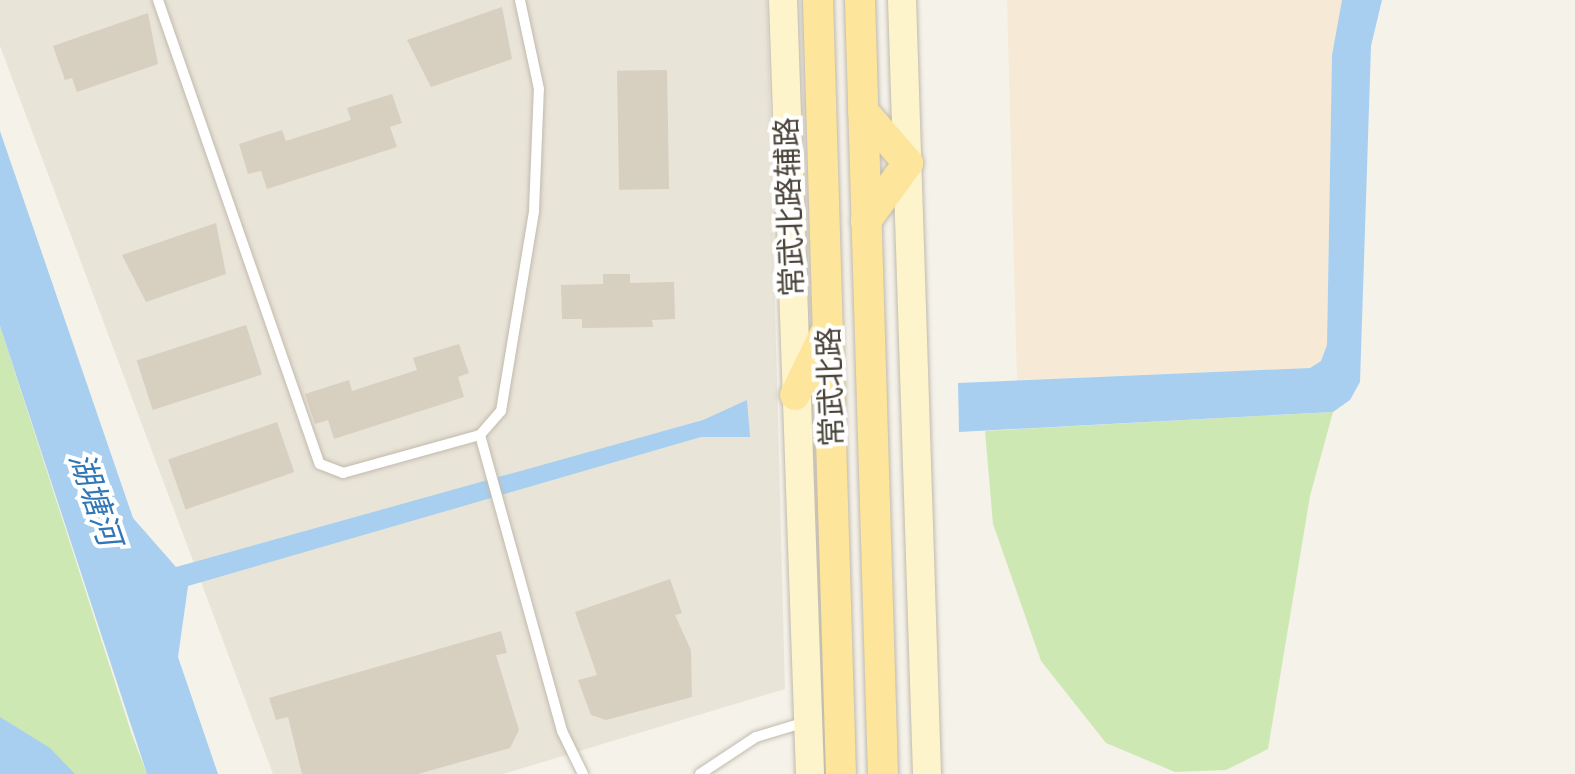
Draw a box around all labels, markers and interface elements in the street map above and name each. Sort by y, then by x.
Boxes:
street label: 常武北路辅路 [768,116,810,298]
street label: 常武北路 [810,326,850,448]
water label: 湖塘河 [61,447,129,551]

